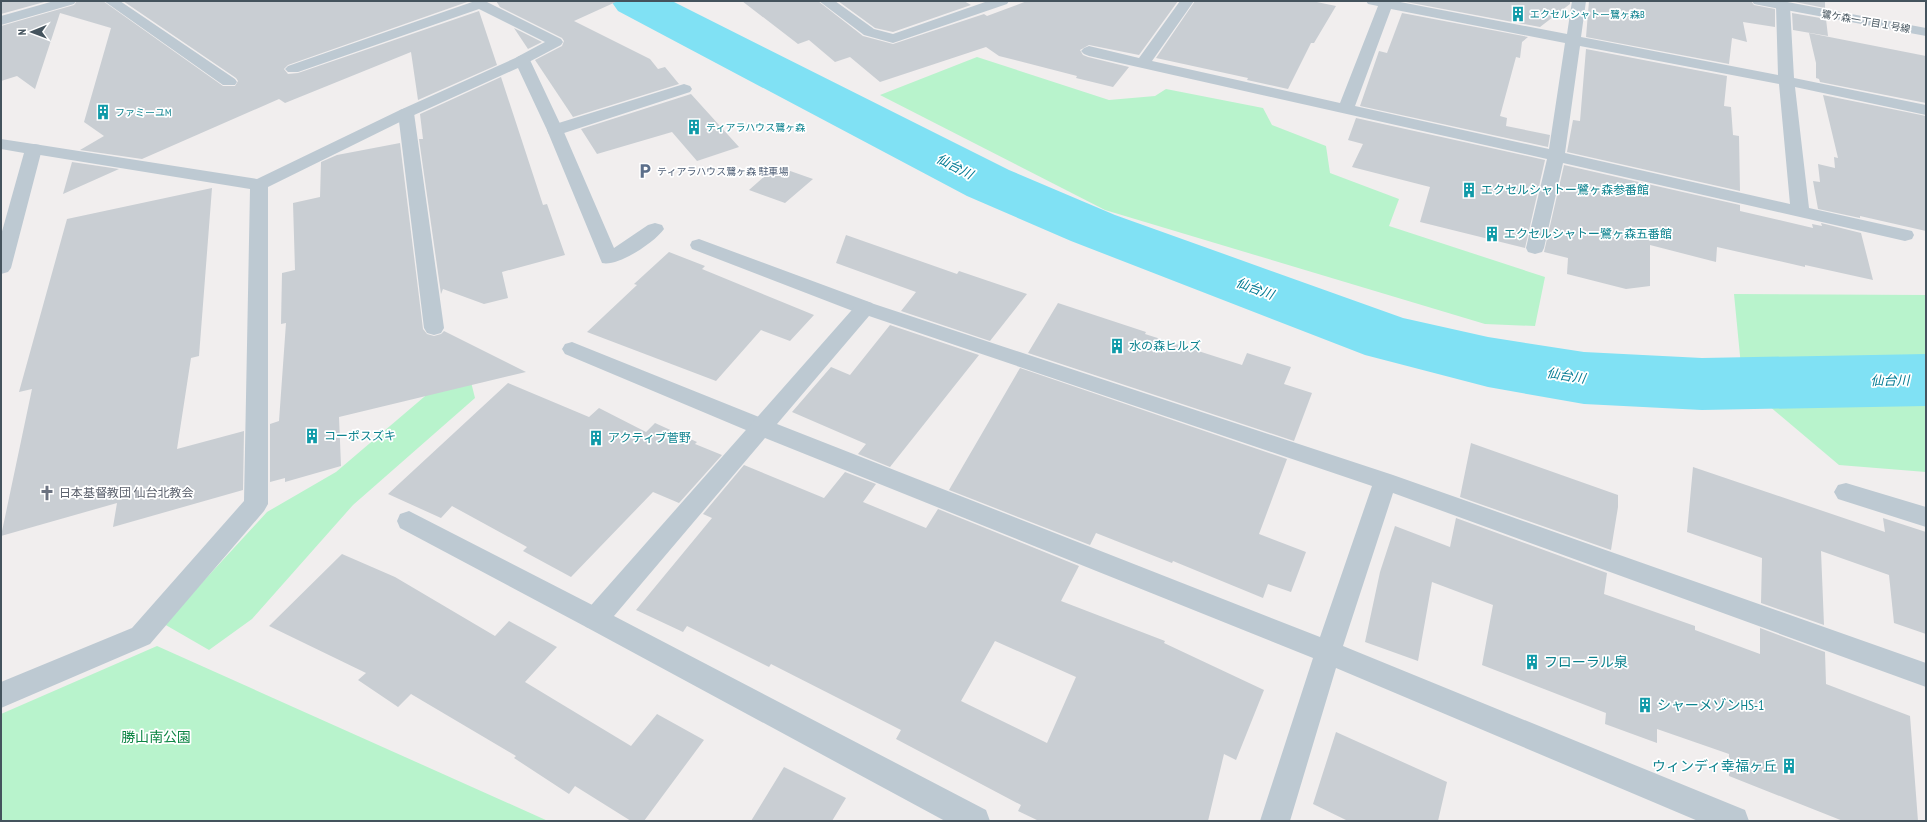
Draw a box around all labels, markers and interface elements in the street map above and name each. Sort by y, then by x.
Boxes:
building icon: エクセルシャトー鷺ヶ森B [1509,5,1527,23]
street label: 鷺ケ森一丁目１号線 [1820,7,1911,36]
place label: エクセルシャトー鷺ヶ森B [1530,8,1645,21]
north arrow [12,12,52,52]
text: N [15,29,29,35]
building icon: ファミーユM [94,103,112,121]
place label: ファミーユM [115,106,171,119]
building icon: ティアラハウス鷺ヶ森 [685,118,703,136]
place label: ティアラハウス鷺ヶ森 [706,121,805,134]
water label: 仙台川 [934,150,978,184]
parking icon: ティアラハウス鷺ヶ森 駐車場 [636,162,654,180]
place label: ティアラハウス鷺ヶ森 駐車場 [657,165,788,178]
building icon: エクセルシャトー鷺ヶ森参番館 [1460,181,1478,199]
place label: エクセルシャトー鷺ヶ森参番館 [1481,182,1649,197]
building icon: エクセルシャトー鷺ヶ森五番館 [1483,225,1501,243]
place label: エクセルシャトー鷺ヶ森五番館 [1504,226,1672,241]
water label: 仙台川 [1234,274,1278,304]
building icon: 水の森ヒルズ [1108,337,1126,355]
place label: 水の森ヒルズ [1129,338,1201,353]
water label: 仙台川 [1545,364,1588,387]
water label: 仙台川 [1870,372,1912,389]
building icon: コーポスズキ [303,427,321,445]
place label: コーポスズキ [324,428,396,443]
building icon: アクティブ菅野 [587,429,605,447]
place label: アクティブ菅野 [608,430,691,445]
church icon: 日本基督教団 仙台北教会 [38,484,56,502]
place label: 日本基督教団 仙台北教会 [59,485,194,500]
building icon: フローラル泉 [1523,653,1541,671]
place label: フローラル泉 [1544,653,1628,671]
building icon: シャーメゾンHS-1 [1636,696,1654,714]
place label: シャーメゾンHS-1 [1657,696,1764,714]
park label: 勝山南公園 [121,728,191,746]
place label: ウィンディ幸福ヶ丘 [1652,757,1777,775]
building icon: ウィンディ幸福ヶ丘 [1780,757,1798,775]

